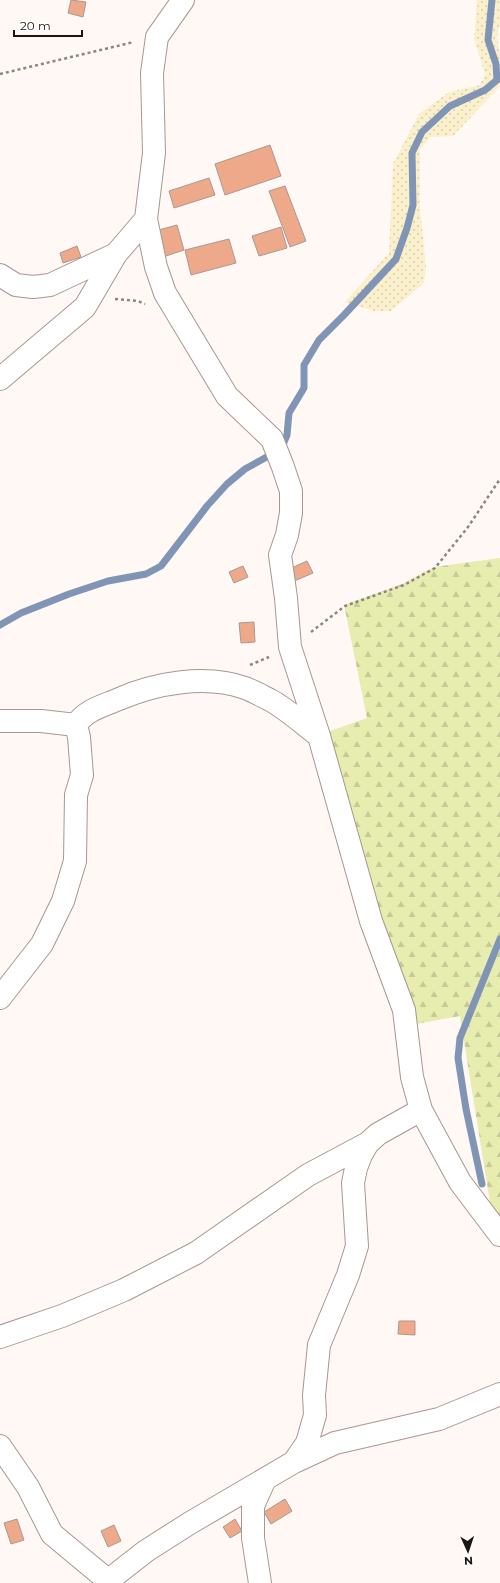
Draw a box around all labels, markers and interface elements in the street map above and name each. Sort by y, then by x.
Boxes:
scale bar [14,12,82,38]
text: 20 m [20,18,51,33]
north arrow [448,1531,488,1571]
text: N [464,1554,473,1568]

